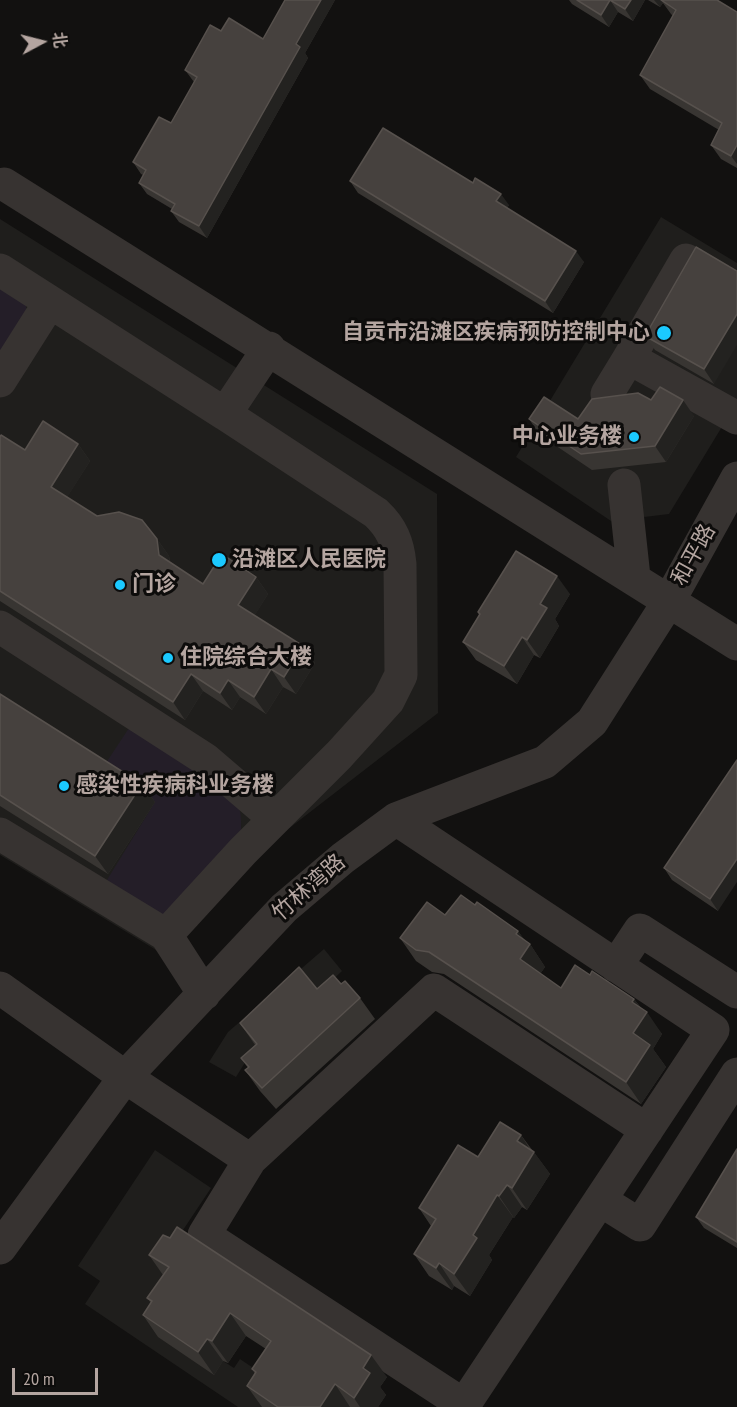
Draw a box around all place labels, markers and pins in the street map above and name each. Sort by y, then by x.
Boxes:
place label: 自贡市沿滩区疾病预防控制中心 [342,320,650,346]
marker: 自贡市沿滩区疾病预防控制中心 [655,324,673,342]
place label: 中心业务楼 [512,424,622,450]
marker: 中心业务楼 [627,430,641,444]
place label: 沿滩区人民医院 [232,547,386,573]
marker: 沿滩区人民医院 [210,551,228,569]
place label: 门诊 [132,572,176,598]
marker: 门诊 [113,578,127,592]
place label: 住院综合大楼 [180,645,312,671]
marker: 住院综合大楼 [161,651,175,665]
place label: 感染性疾病科业务楼 [76,773,274,799]
marker: 感染性疾病科业务楼 [57,779,71,793]

